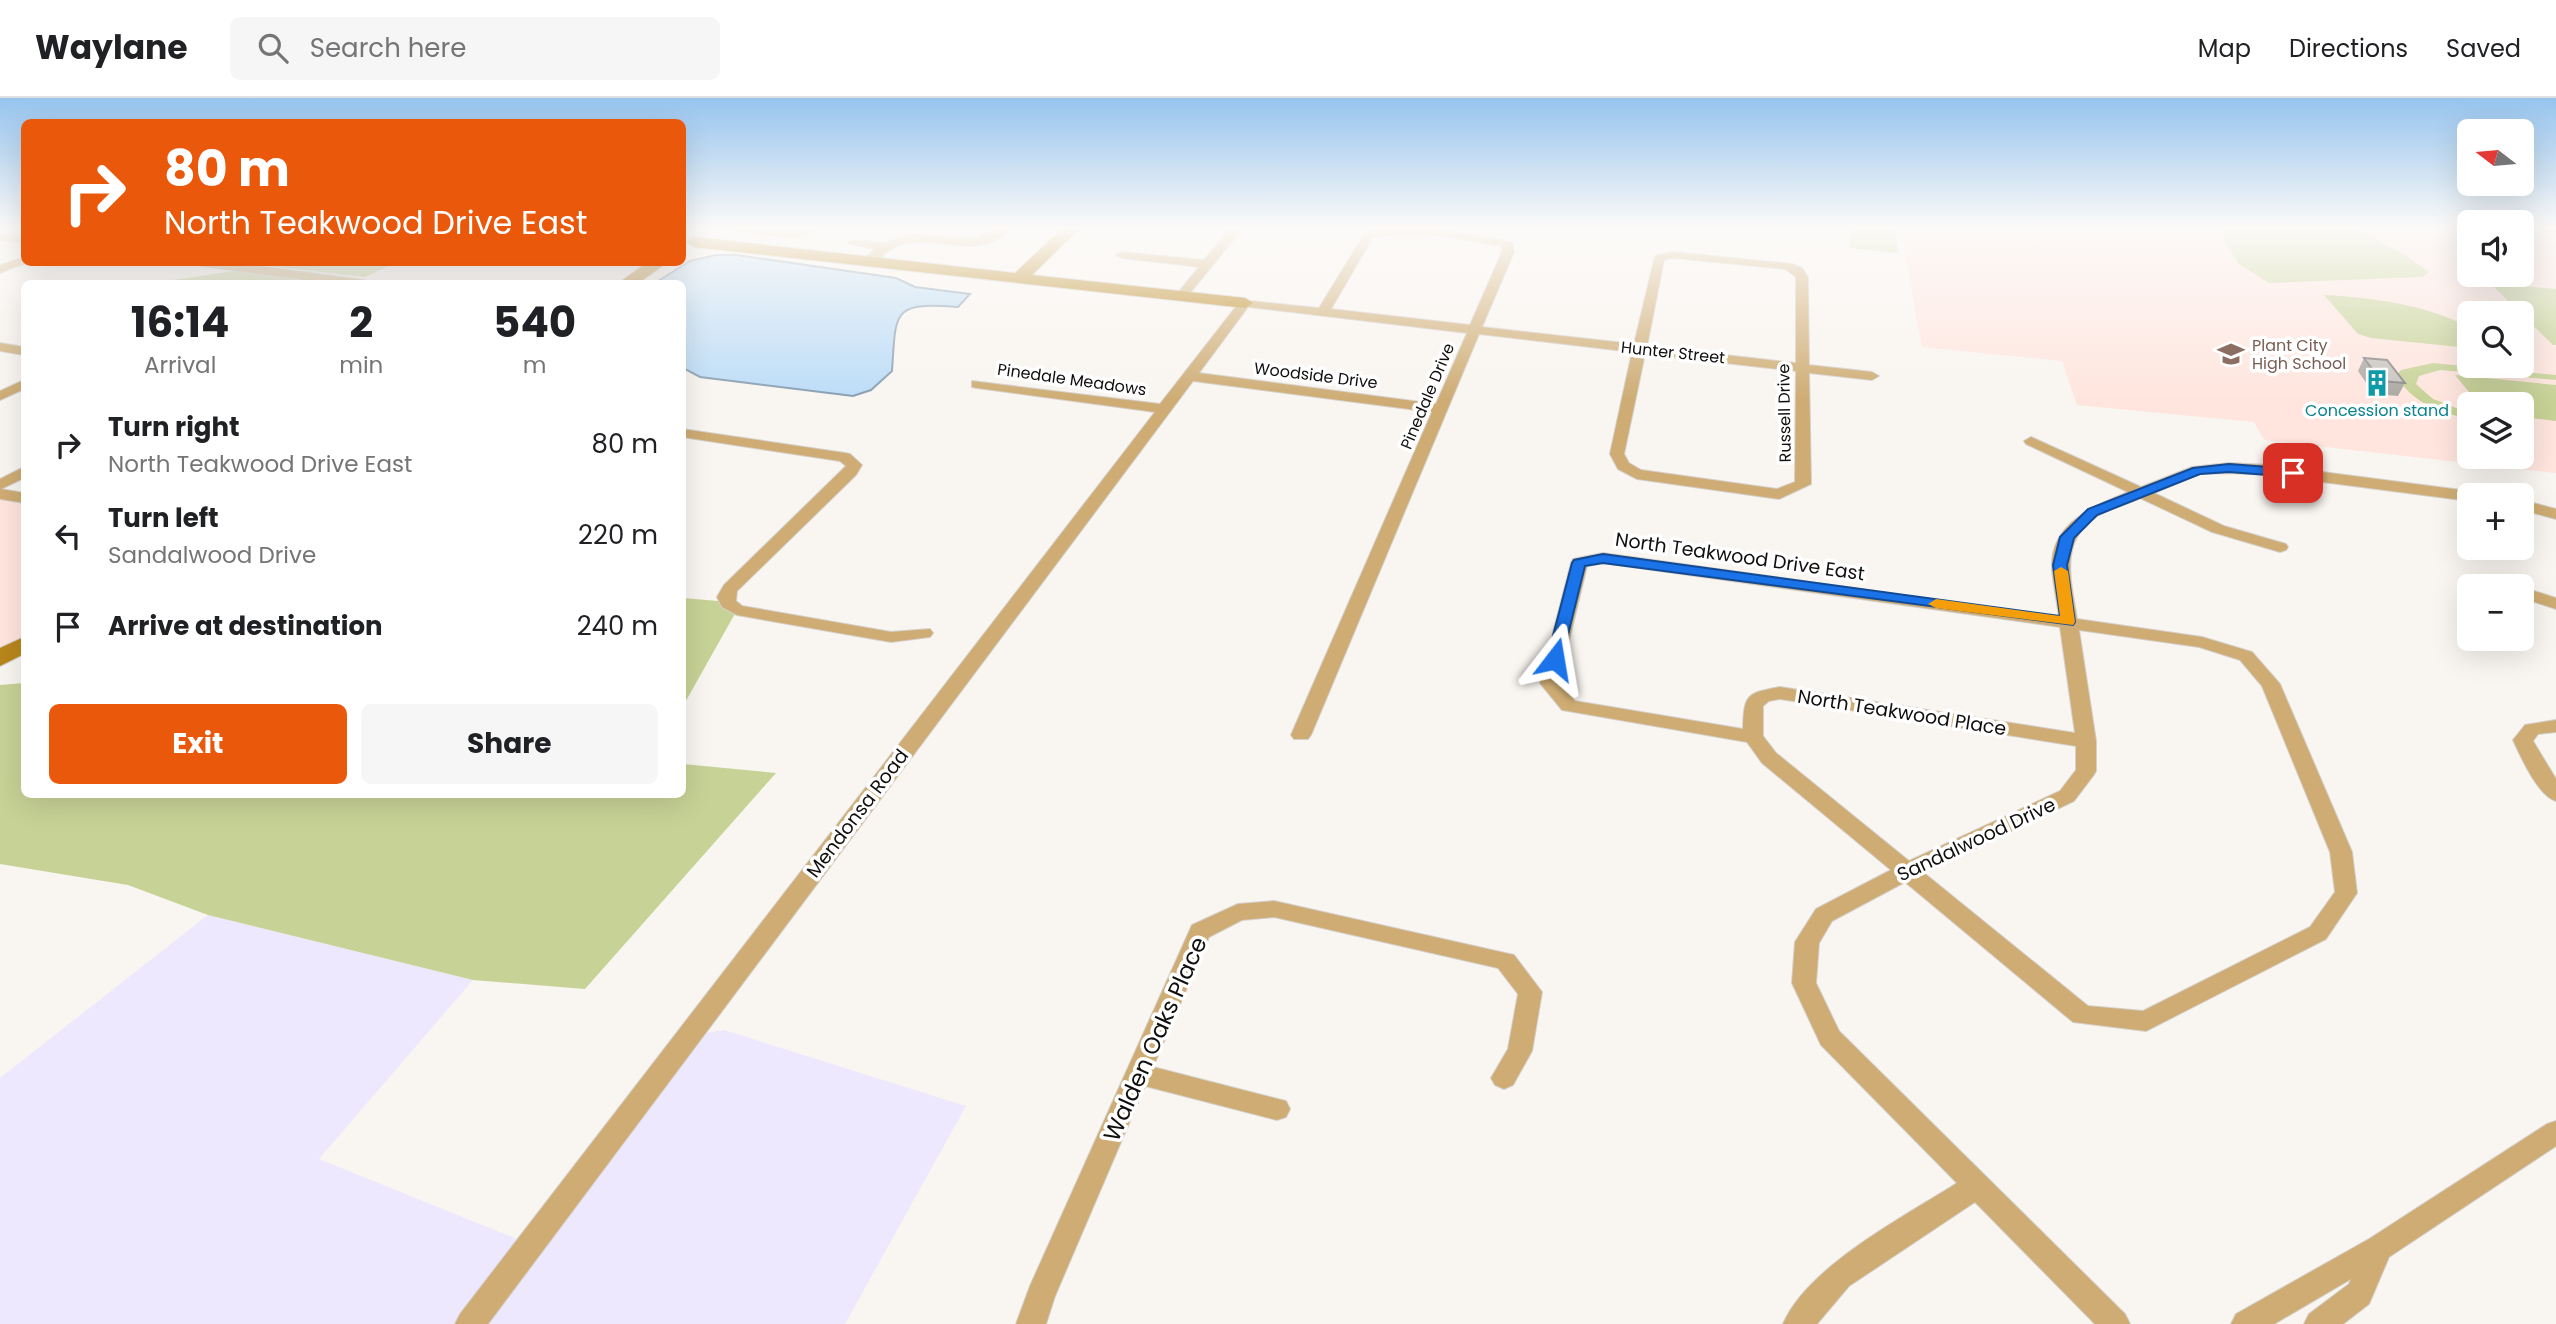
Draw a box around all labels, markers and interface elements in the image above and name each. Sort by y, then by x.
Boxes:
search box [230,17,720,80]
text: Waylane [35,24,188,71]
icon: search [254,29,292,67]
text: Search here [310,30,466,66]
text: Map [2198,32,2251,65]
text: Directions [2289,32,2408,65]
text: Saved [2446,32,2521,65]
north arrow [2457,119,2534,196]
map controls [2457,119,2534,651]
text: 80 m [164,135,290,203]
icon: right [49,147,140,238]
text: North Teakwood Drive East [164,200,587,245]
button: sound [2457,210,2534,287]
text: 16:14 [131,293,229,352]
text: 2 [349,293,373,352]
text: 540 [493,293,576,352]
button: search [2457,301,2534,378]
place label: Plant City High School [2252,334,2346,375]
street label: Hunter Street [1620,336,1726,369]
school or university icon: Plant City High School [2216,339,2246,369]
street label: Pinedale Drive [1395,340,1460,453]
text: Arrival [144,349,216,381]
text: min [339,349,383,381]
text: m [523,349,546,381]
street label: Woodside Drive [1253,357,1379,394]
street label: Pinedale Meadows [996,358,1148,401]
street label: Russell Drive [1772,363,1797,463]
building icon: Concession stand [2362,368,2392,398]
button: layers [2457,392,2534,469]
place label: Concession stand [2305,399,2449,422]
text: Turn right [108,409,240,445]
icon: right [49,426,87,464]
text: 80 m [592,426,658,462]
pin [2263,443,2323,503]
text: North Teakwood Drive East [108,448,412,480]
icon: arrive [2274,454,2312,492]
button: + [2457,483,2534,560]
text: Turn left [108,500,219,536]
icon: left [49,517,87,555]
text: 220 m [578,517,658,553]
street label: North Teakwood Drive East [1614,526,1866,587]
text: Sandalwood Drive [108,539,316,571]
button: − [2457,574,2534,651]
icon: arrive [49,608,87,646]
text: Arrive at destination [108,608,383,644]
text: 240 m [577,608,658,644]
position arrow [1518,622,1592,696]
street label: North Teakwood Place [1796,683,2008,742]
button: Exit [49,704,347,784]
button: Share [361,704,658,784]
street label: Mendonsa Road [800,743,915,883]
street label: Sandalwood Drive [1893,791,2060,888]
street label: Walden Oaks Place [1096,932,1214,1146]

